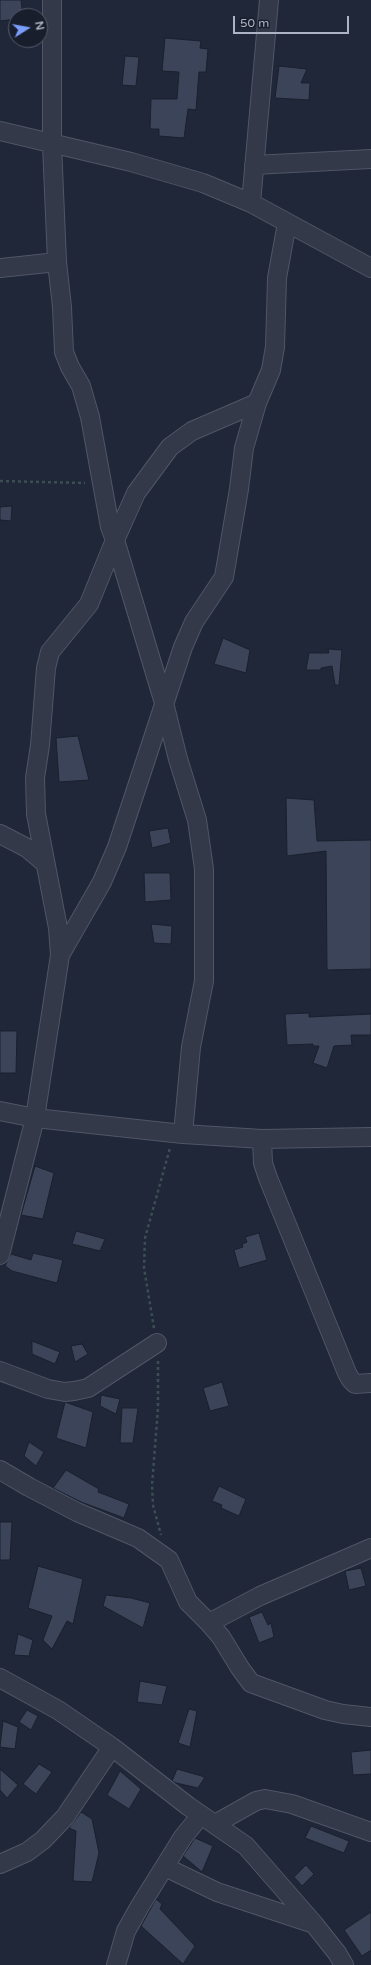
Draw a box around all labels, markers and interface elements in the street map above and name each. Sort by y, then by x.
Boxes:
north arrow [8,8,48,48]
scale bar [235,8,351,34]
text: 50 m [240,16,269,30]
text: N [32,20,47,31]

